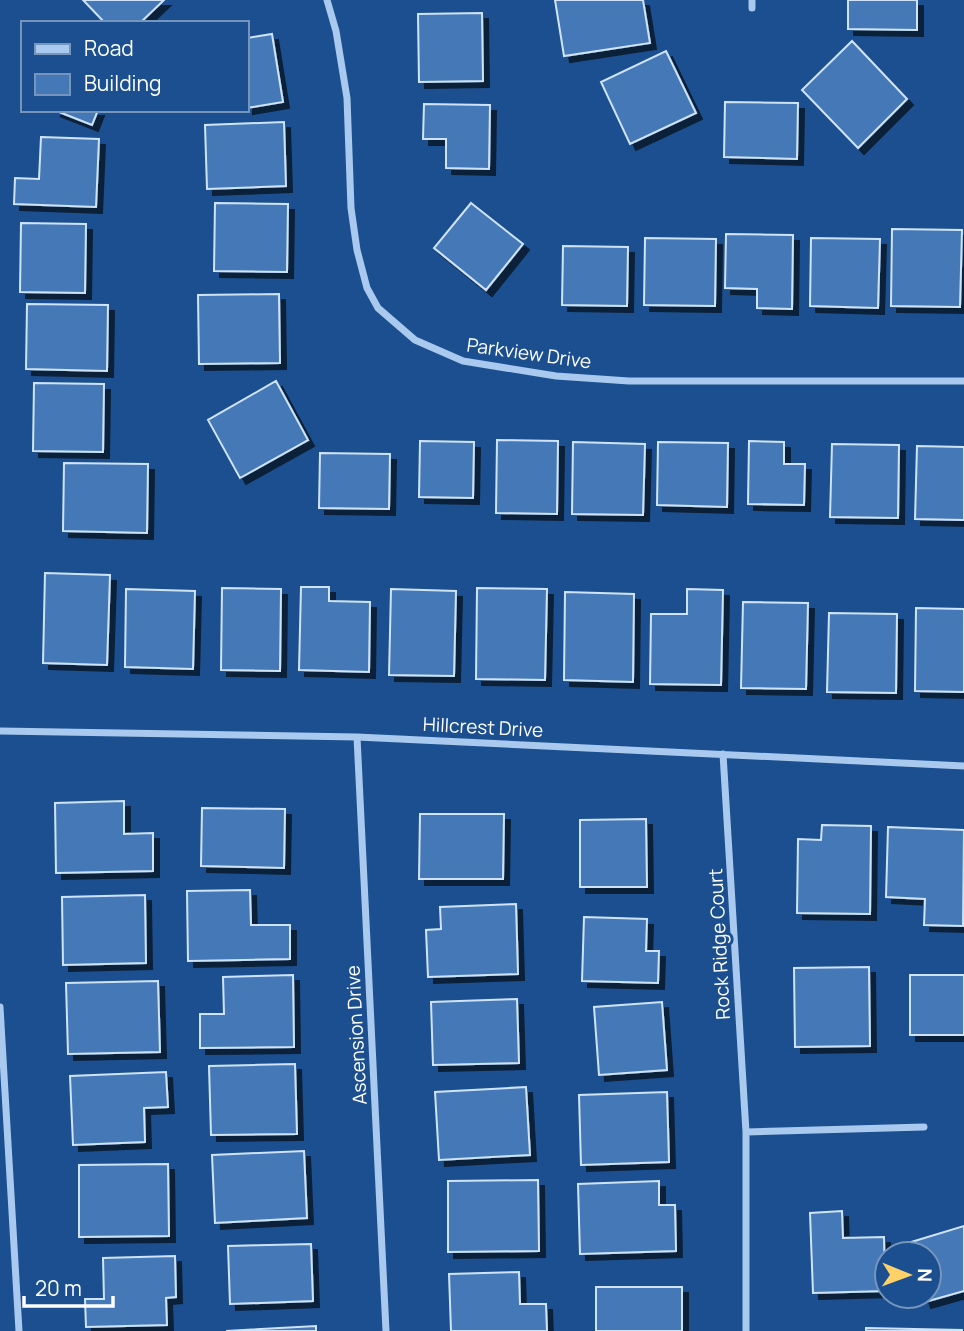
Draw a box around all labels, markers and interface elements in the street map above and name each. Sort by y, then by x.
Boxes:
legend [21,21,248,112]
text: Road [84,34,134,62]
text: Building [84,69,161,97]
street label: Parkview Drive [465,331,593,375]
street label: Hillcrest Drive [422,711,544,743]
street label: Rock Ridge Court [702,868,736,1020]
street label: Ascension Drive [339,965,373,1105]
north arrow [873,1240,943,1310]
scale bar [24,1264,114,1308]
text: N [912,1268,938,1282]
text: 20 m [35,1274,82,1302]

